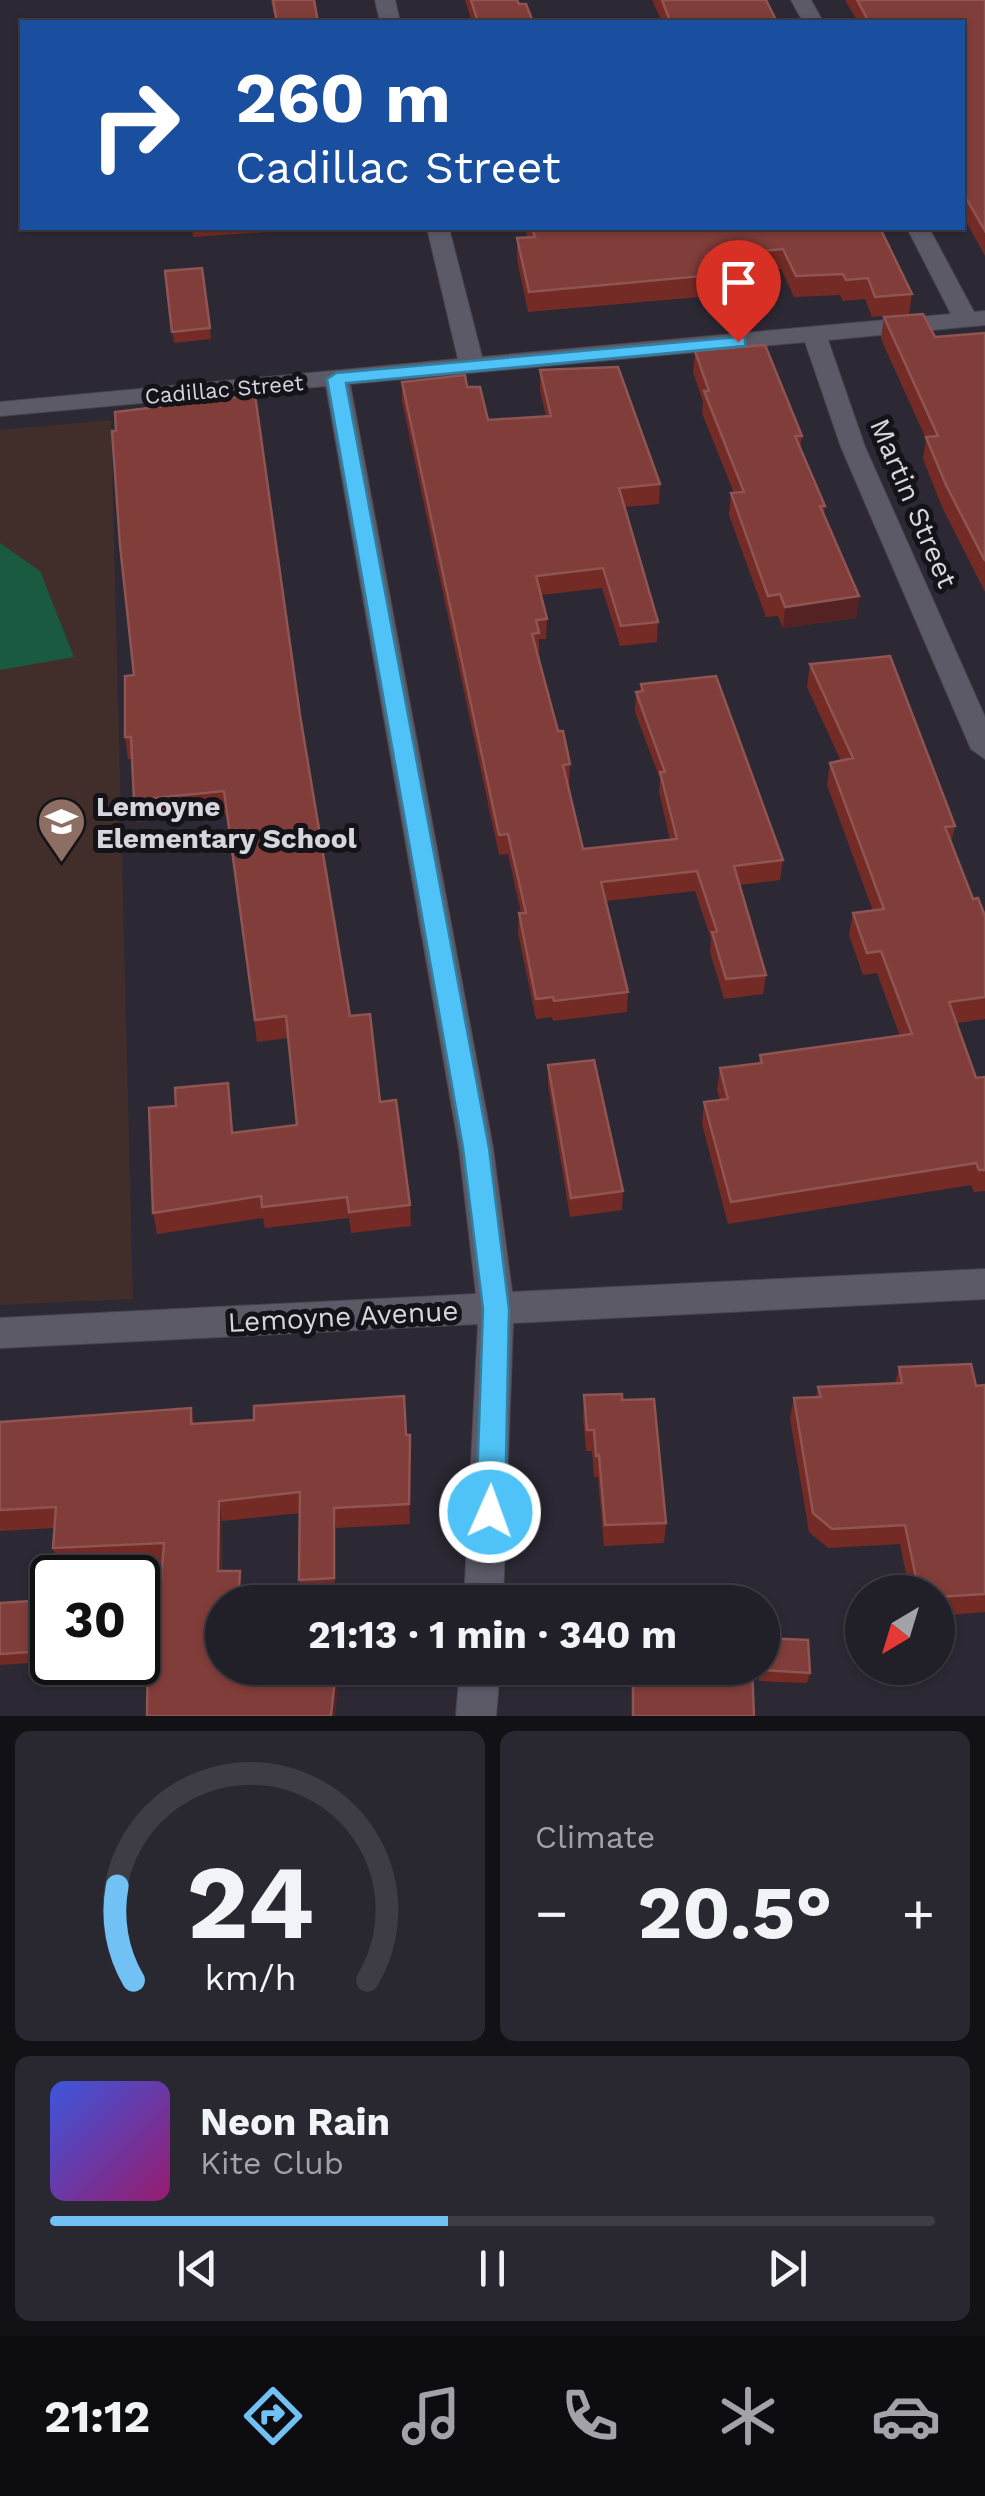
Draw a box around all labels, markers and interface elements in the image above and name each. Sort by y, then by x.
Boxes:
text: 260 m [235,57,451,139]
icon: right [70,60,200,190]
text: Cadillac Street [235,141,561,194]
pin [696,240,781,343]
icon: arrive [711,255,766,310]
street label: Cadillac Street [144,370,304,409]
street label: Martin Street [863,414,964,593]
place label: Lemoyne Elementary School [96,790,358,855]
school or university icon: Lemoyne Elementary School [35,796,87,864]
street label: Lemoyne Avenue [227,1294,459,1339]
position arrow [438,1460,542,1564]
speed limit sign: 30 [30,1555,160,1685]
north arrow [845,1575,955,1685]
map controls [845,1575,955,1685]
text: 21:13 · 1 min · 340 m [308,1613,677,1657]
text: Climate [535,1818,655,1856]
text: 24 [186,1841,314,1963]
text: 20.5° [638,1868,832,1956]
text: − [535,1881,568,1945]
text: + [902,1881,935,1945]
text: km/h [204,1957,296,1999]
text: Neon Rain [200,2100,390,2144]
text: Kite Club [200,2144,344,2182]
icon: previous [170,2241,225,2296]
icon: pause [465,2241,520,2296]
icon: next [760,2241,815,2296]
icon: directions [238,2381,308,2451]
icon: music [396,2381,466,2451]
icon: phone [555,2381,625,2451]
icon: climate [713,2381,783,2451]
icon: car [871,2381,941,2451]
text: 21:12 [44,2390,150,2443]

